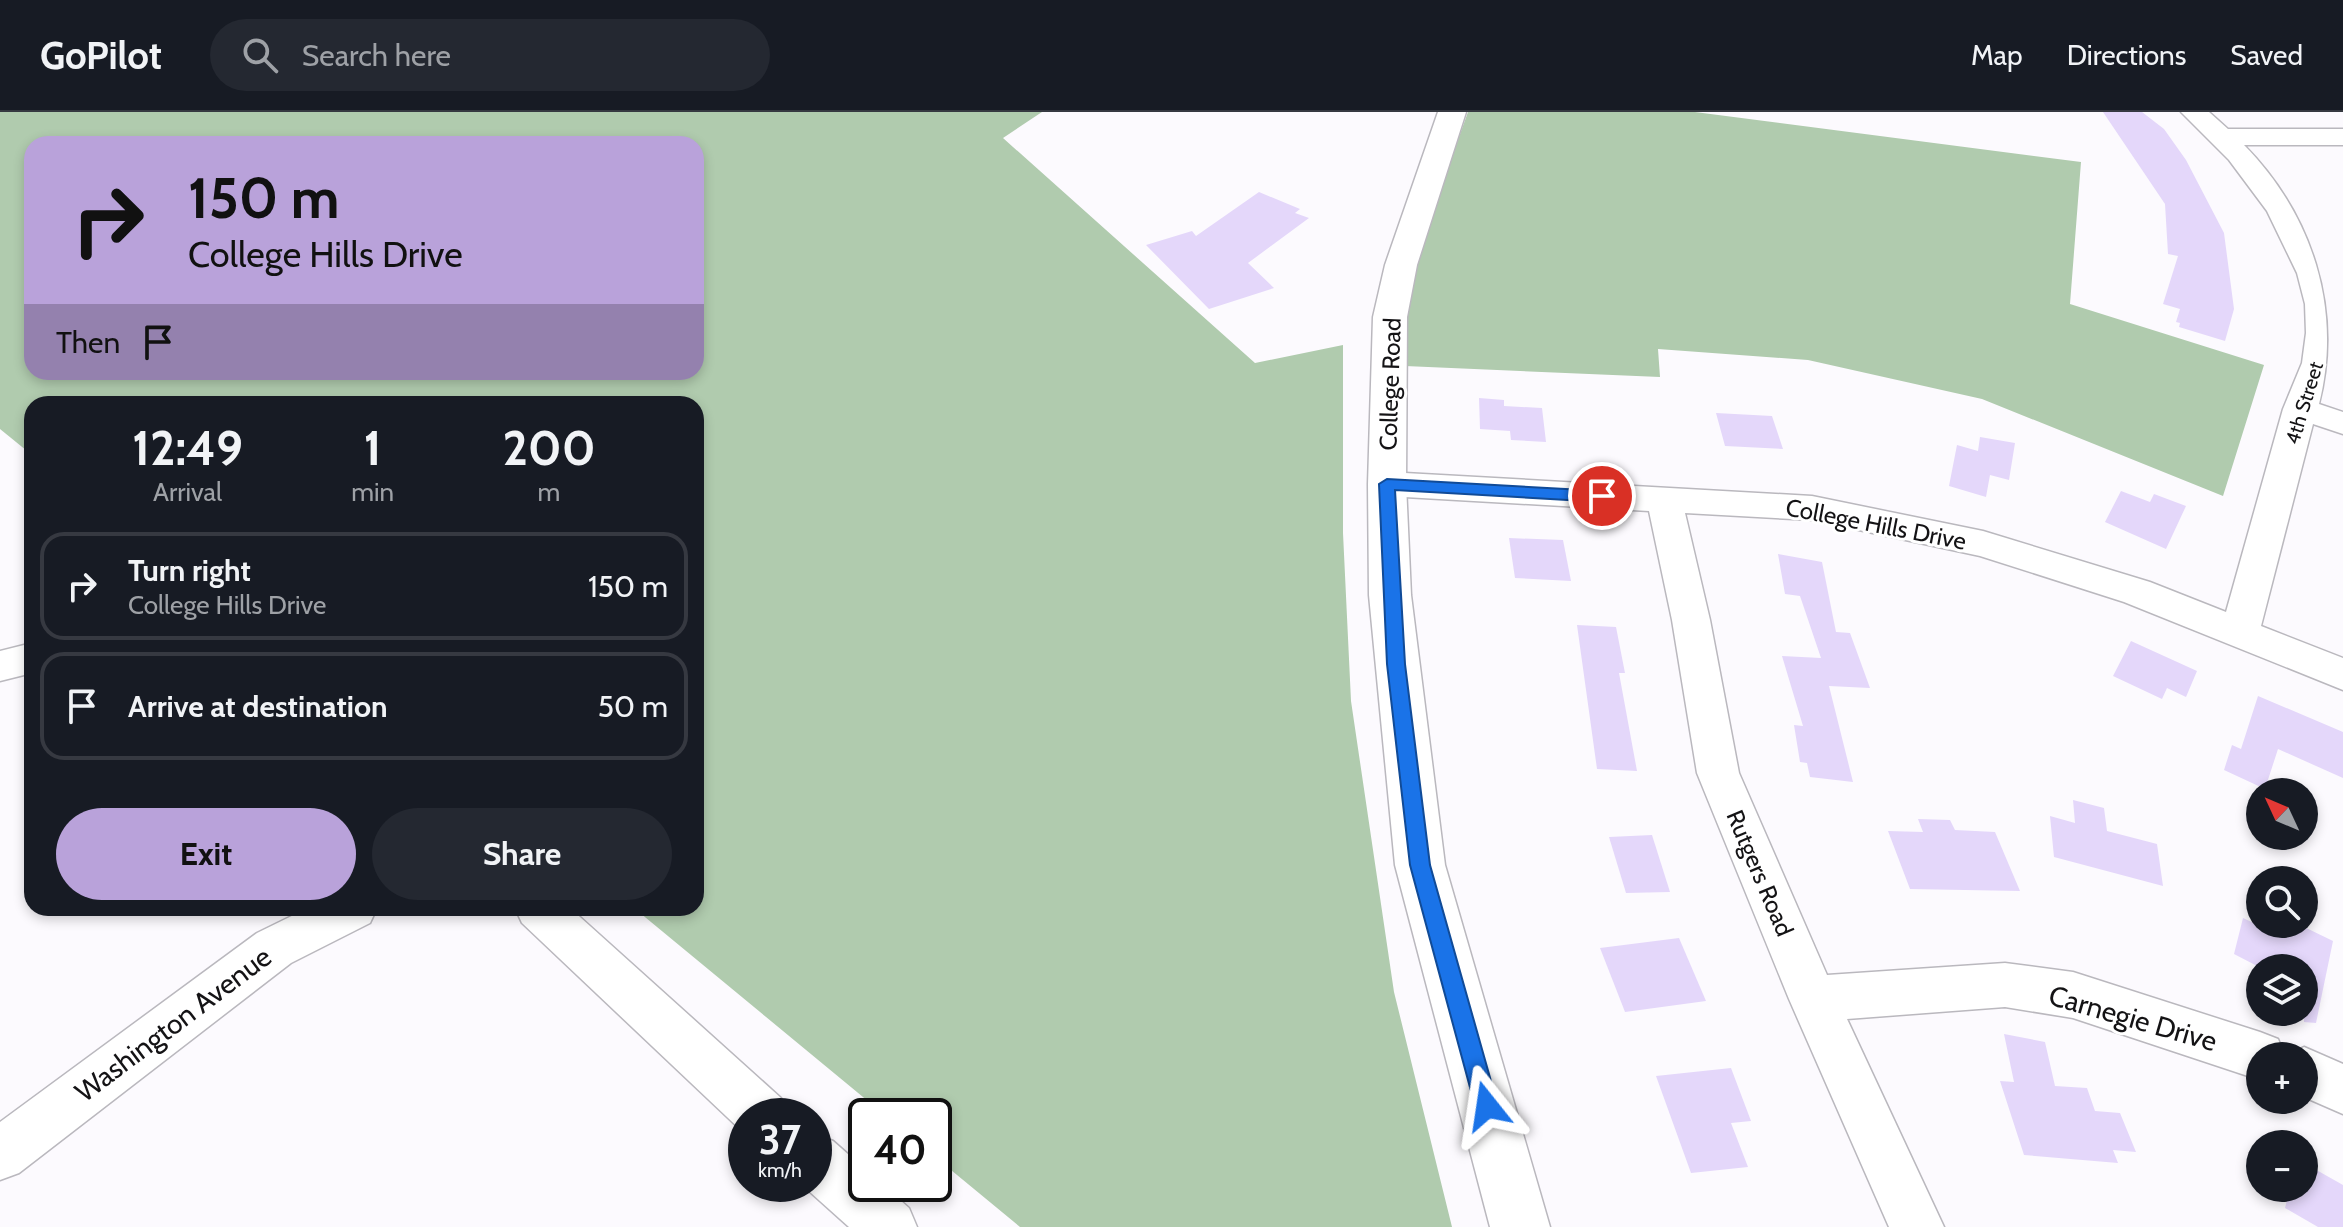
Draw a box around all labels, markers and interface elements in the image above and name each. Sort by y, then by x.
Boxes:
search box [210,19,770,91]
text: GoPilot [40,32,162,79]
icon: search [238,33,282,77]
text: Search here [302,37,451,74]
text: Map [1971,38,2023,72]
text: Directions [2067,38,2186,72]
text: Saved [2230,38,2303,72]
text: 150 m [188,164,340,232]
icon: right [56,168,160,272]
text: College Hills Drive [188,232,463,276]
street label: College Road [1373,317,1407,451]
icon: arrive [136,320,180,364]
text: Then [56,324,120,361]
street label: 4th Street [2280,359,2328,447]
text: 12:49 [132,419,243,477]
text: 1 [364,419,382,477]
text: 200 [502,419,596,477]
pin [1568,462,1636,530]
icon: arrive [1580,474,1624,518]
text: Arrival [153,476,222,508]
text: min [351,476,394,508]
text: m [538,476,560,508]
street label: College Hills Drive [1783,492,1969,556]
text: Turn right [128,552,251,589]
icon: right [60,564,104,608]
text: 150 m [588,568,668,605]
text: College Hills Drive [128,589,326,621]
icon: arrive [60,684,104,728]
text: Arrive at destination [128,688,388,725]
text: 50 m [598,688,668,725]
north arrow [2246,778,2318,850]
map controls [2246,778,2318,1202]
street label: Rutgers Road [1720,806,1800,940]
button: Exit [56,808,356,900]
button: Share [372,808,672,900]
button: search [2246,866,2318,938]
street label: Washington Avenue [68,939,278,1109]
button: layers [2246,954,2318,1026]
street label: Carnegie Drive [2045,978,2221,1058]
button: + [2246,1042,2318,1114]
position arrow [1445,1064,1529,1148]
speed limit sign: 40 [848,1098,952,1202]
text: 37 [759,1115,801,1164]
button: − [2246,1130,2318,1202]
text: km/h [758,1158,802,1182]

